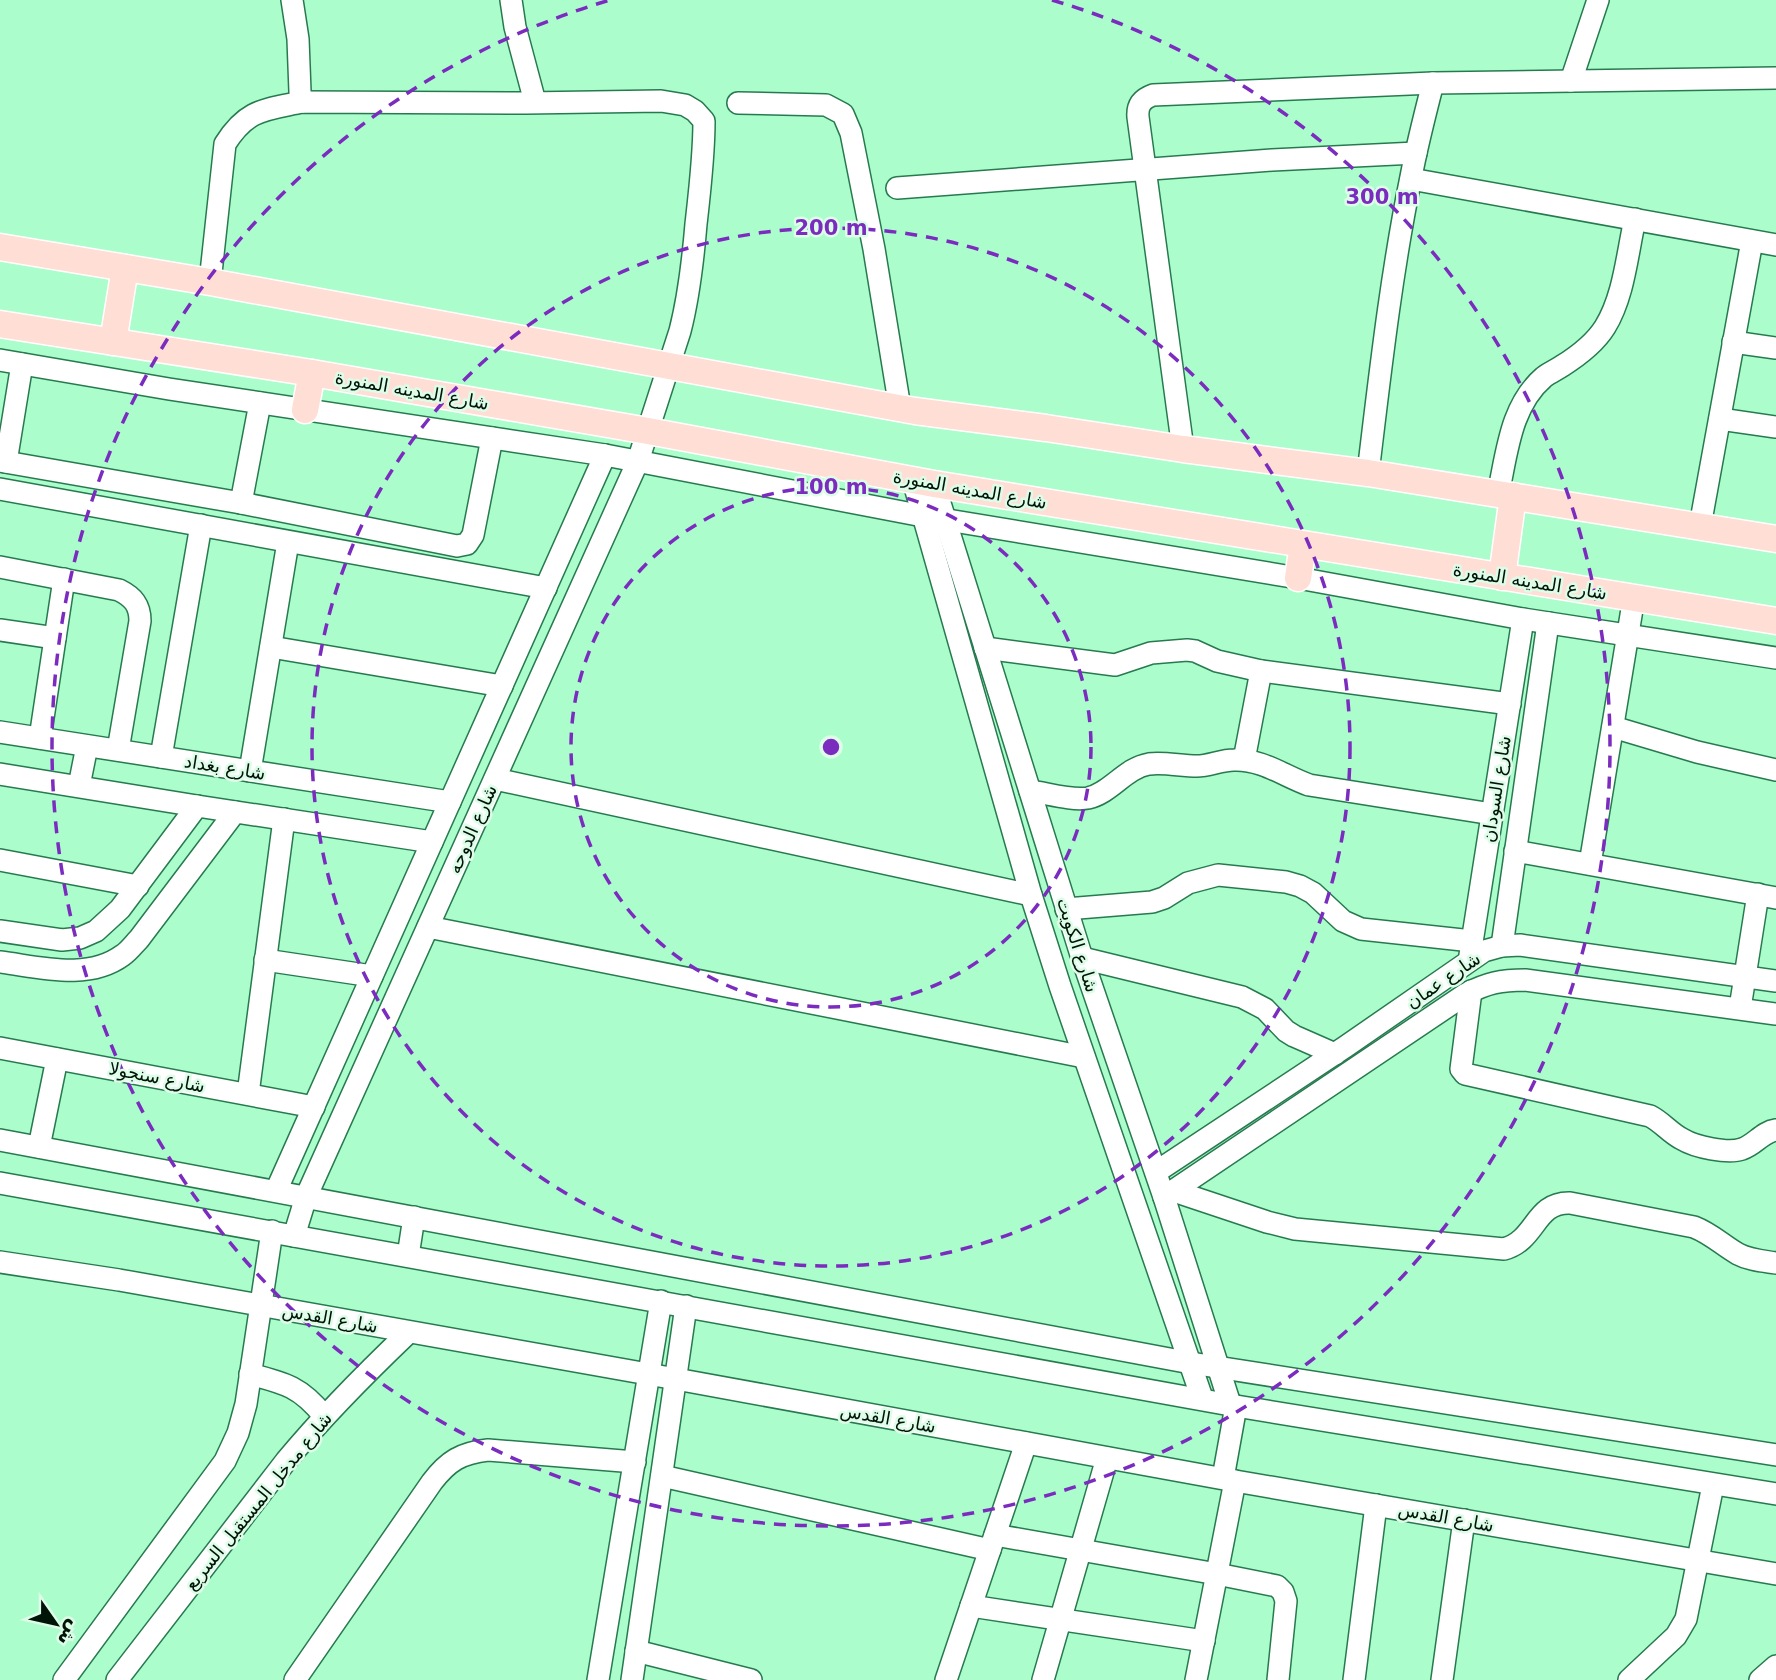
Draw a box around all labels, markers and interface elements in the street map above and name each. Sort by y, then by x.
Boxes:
text: 300 m [1345,185,1419,209]
text: 200 m [794,216,868,240]
street label: شارع المدينه المنورة [333,366,490,415]
street label: شارع المدينه المنورة [891,465,1048,514]
text: 100 m [794,475,868,499]
street label: شارع المدينه المنورة [1451,558,1608,605]
street label: شارع السودان [1477,734,1516,844]
centre of rings [819,735,843,759]
street label: شارع بغداد [183,750,267,785]
street label: شارع الدوحه [443,781,502,877]
street label: شارع الكويت [1052,895,1103,995]
street label: شارع عمان [1402,947,1485,1013]
street label: شارع سنجولا [107,1057,207,1098]
street label: شارع القدس [280,1299,379,1338]
street label: شارع القدس [838,1399,937,1438]
street label: شارع مدخل المستقبل السريع [180,1408,337,1595]
street label: شارع القدس [1396,1498,1495,1537]
north arrow [21,1589,91,1659]
text: ش [53,1616,87,1651]

